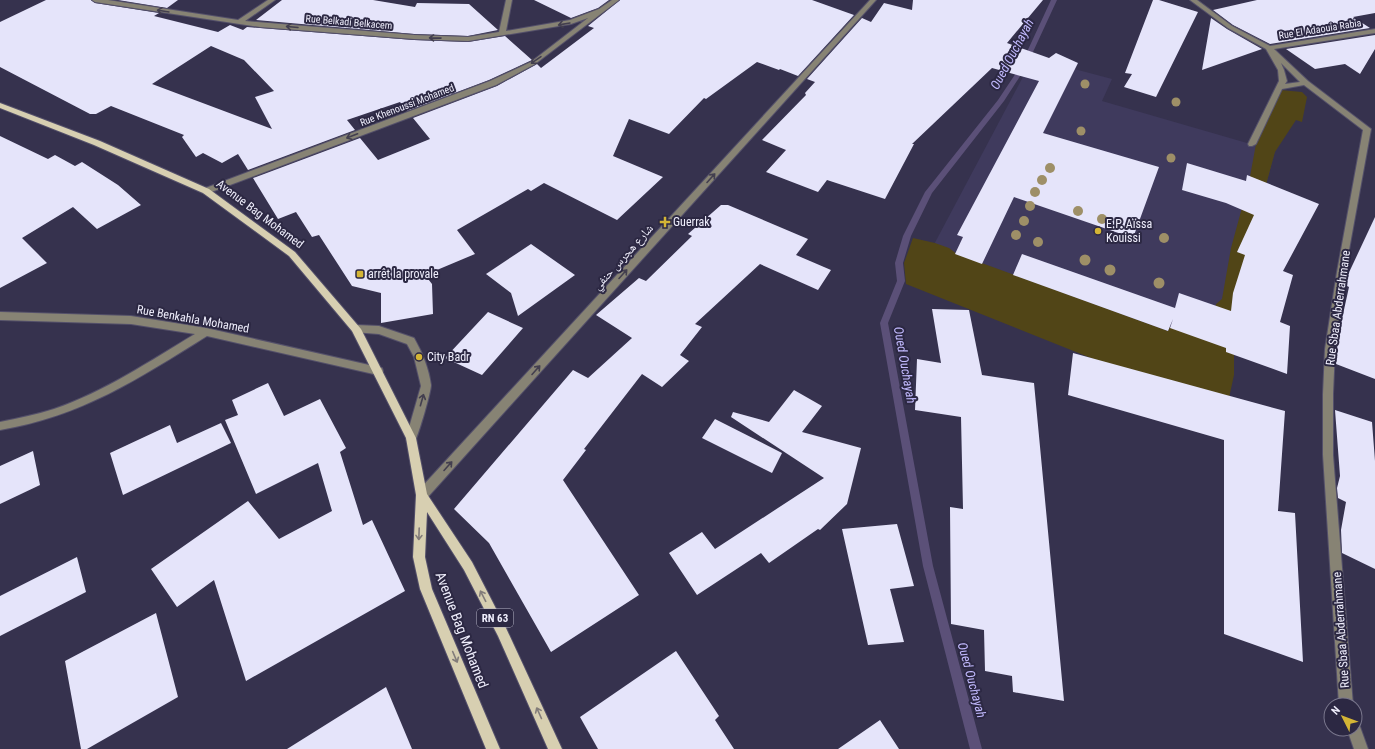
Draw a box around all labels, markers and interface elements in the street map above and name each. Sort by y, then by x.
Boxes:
one-way arrow [157,7,170,15]
street label: Rue Belkadi Belkacem [305,13,393,31]
water label: Oued Ouchayah [987,16,1037,92]
street label: Rue El Adaouia Rabia [1278,17,1362,41]
one-way arrow [558,20,571,28]
one-way arrow [286,24,299,31]
one-way arrow [429,34,442,42]
one-way arrow [531,56,542,64]
street label: Rue Khenoussi Mohamed [358,82,456,128]
one-way arrow [345,133,358,140]
one-way arrow [706,173,716,183]
street label: Avenue Bag Mohamed [214,177,306,251]
place label: Guerrak [673,215,710,229]
marker: Guerrak [660,217,670,227]
place label: E.P. Aïssa Kouissi [1106,217,1152,245]
street label: شارع هجرس حنفي [590,221,658,295]
marker: E.P. Aïssa Kouissi [1093,226,1103,236]
street label: Rue Sbaa Abderrahmane [1323,249,1353,367]
place label: arrêt la provale [368,267,439,281]
marker: arrêt la provale [355,269,365,279]
one-way arrow [619,269,628,279]
street label: Rue Benkahla Mohamed [136,302,250,336]
water label: Oued Ouchayah [891,325,919,405]
place label: City Badr [427,350,470,364]
marker: City Badr [414,352,424,362]
one-way arrow [531,365,540,375]
one-way arrow [419,394,426,407]
one-way arrow [443,461,453,471]
one-way arrow [416,527,423,540]
street label: Avenue Bag Mohamed [432,570,492,690]
street label: Rue Sbaa Abderrahmane [1330,571,1352,688]
one-way arrow [479,590,486,602]
road number: RN 63 [477,609,513,627]
water label: Oued Ouchayah [955,641,989,719]
one-way arrow [452,651,459,663]
north arrow [1323,697,1363,737]
text: N [1329,704,1343,718]
one-way arrow [535,708,542,720]

